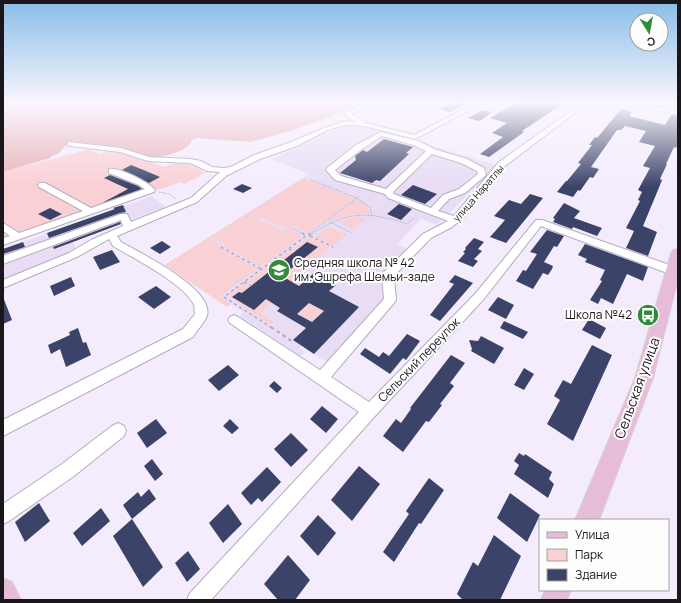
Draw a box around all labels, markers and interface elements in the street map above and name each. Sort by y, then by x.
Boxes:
north arrow [629,12,669,52]
text: С [646,34,656,50]
street label: улица Наратлы [449,161,507,225]
place label: Средняя школа № 42 им. Эшрефа Шемьи-заде [294,254,435,285]
school or university icon: Средняя школа № 42 им. Эшрефа Шемьи-заде [266,257,292,283]
bus stop icon: Школа №42 [635,302,661,328]
place label: Школа №42 [565,306,632,323]
street label: Сельский переулок [374,313,464,406]
street label: Сельская улица [609,335,664,441]
legend [539,519,669,591]
text: Улица [575,526,609,543]
text: Парк [575,546,604,563]
text: Здание [575,566,617,583]

